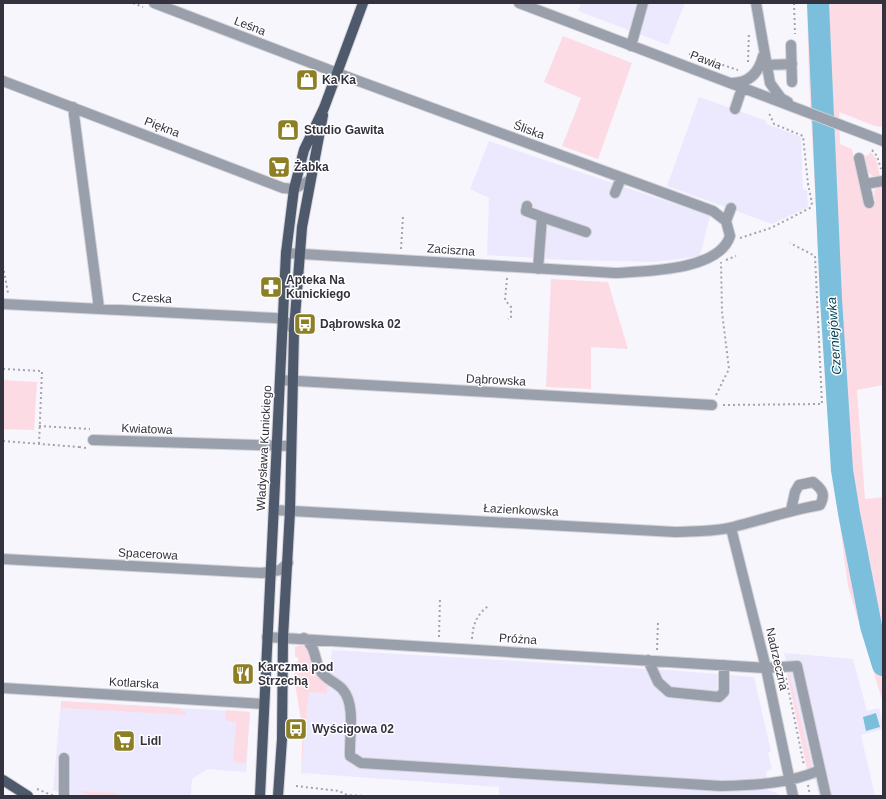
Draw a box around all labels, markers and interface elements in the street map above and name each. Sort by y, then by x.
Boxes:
street label: Leśna [232,14,268,39]
street label: Pawia [688,48,724,73]
shop icon: Ka Ka [294,67,320,93]
place label: Ka Ka [322,73,356,87]
street label: Piękna [142,114,182,140]
shop icon: Studio Gawita [275,117,301,143]
street label: Śliska [512,117,547,142]
place label: Studio Gawita [304,123,384,137]
supermarket icon: Żabka [266,154,292,180]
place label: Żabka [294,159,329,174]
street label: Zaciszna [427,241,476,259]
place label: Apteka Na Kunickiego [286,273,351,301]
pharmacy icon: Apteka Na Kunickiego [258,274,284,300]
street label: Czeska [132,290,173,306]
water label: Czerniejówka [824,297,844,375]
bus stop icon: Dąbrowska 02 [292,311,318,337]
place label: Dąbrowska 02 [320,317,401,331]
street label: Dąbrowska [466,371,527,389]
street label: Władysława Kunickiego [254,384,274,511]
street label: Kwiatowa [121,421,173,437]
street label: Łazienkowska [483,501,559,519]
street label: Spacerowa [118,545,179,563]
street label: Nadrzeczna [763,626,791,692]
street label: Próżna [499,631,538,647]
place label: Karczma pod Strzechą [258,660,333,688]
restaurant icon: Karczma pod Strzechą [230,661,256,687]
street label: Kotlarska [109,675,160,691]
bus stop icon: Wyścigowa 02 [283,716,309,742]
place label: Wyścigowa 02 [312,722,394,736]
supermarket icon: Lidl [111,728,137,754]
place label: Lidl [140,734,161,748]

